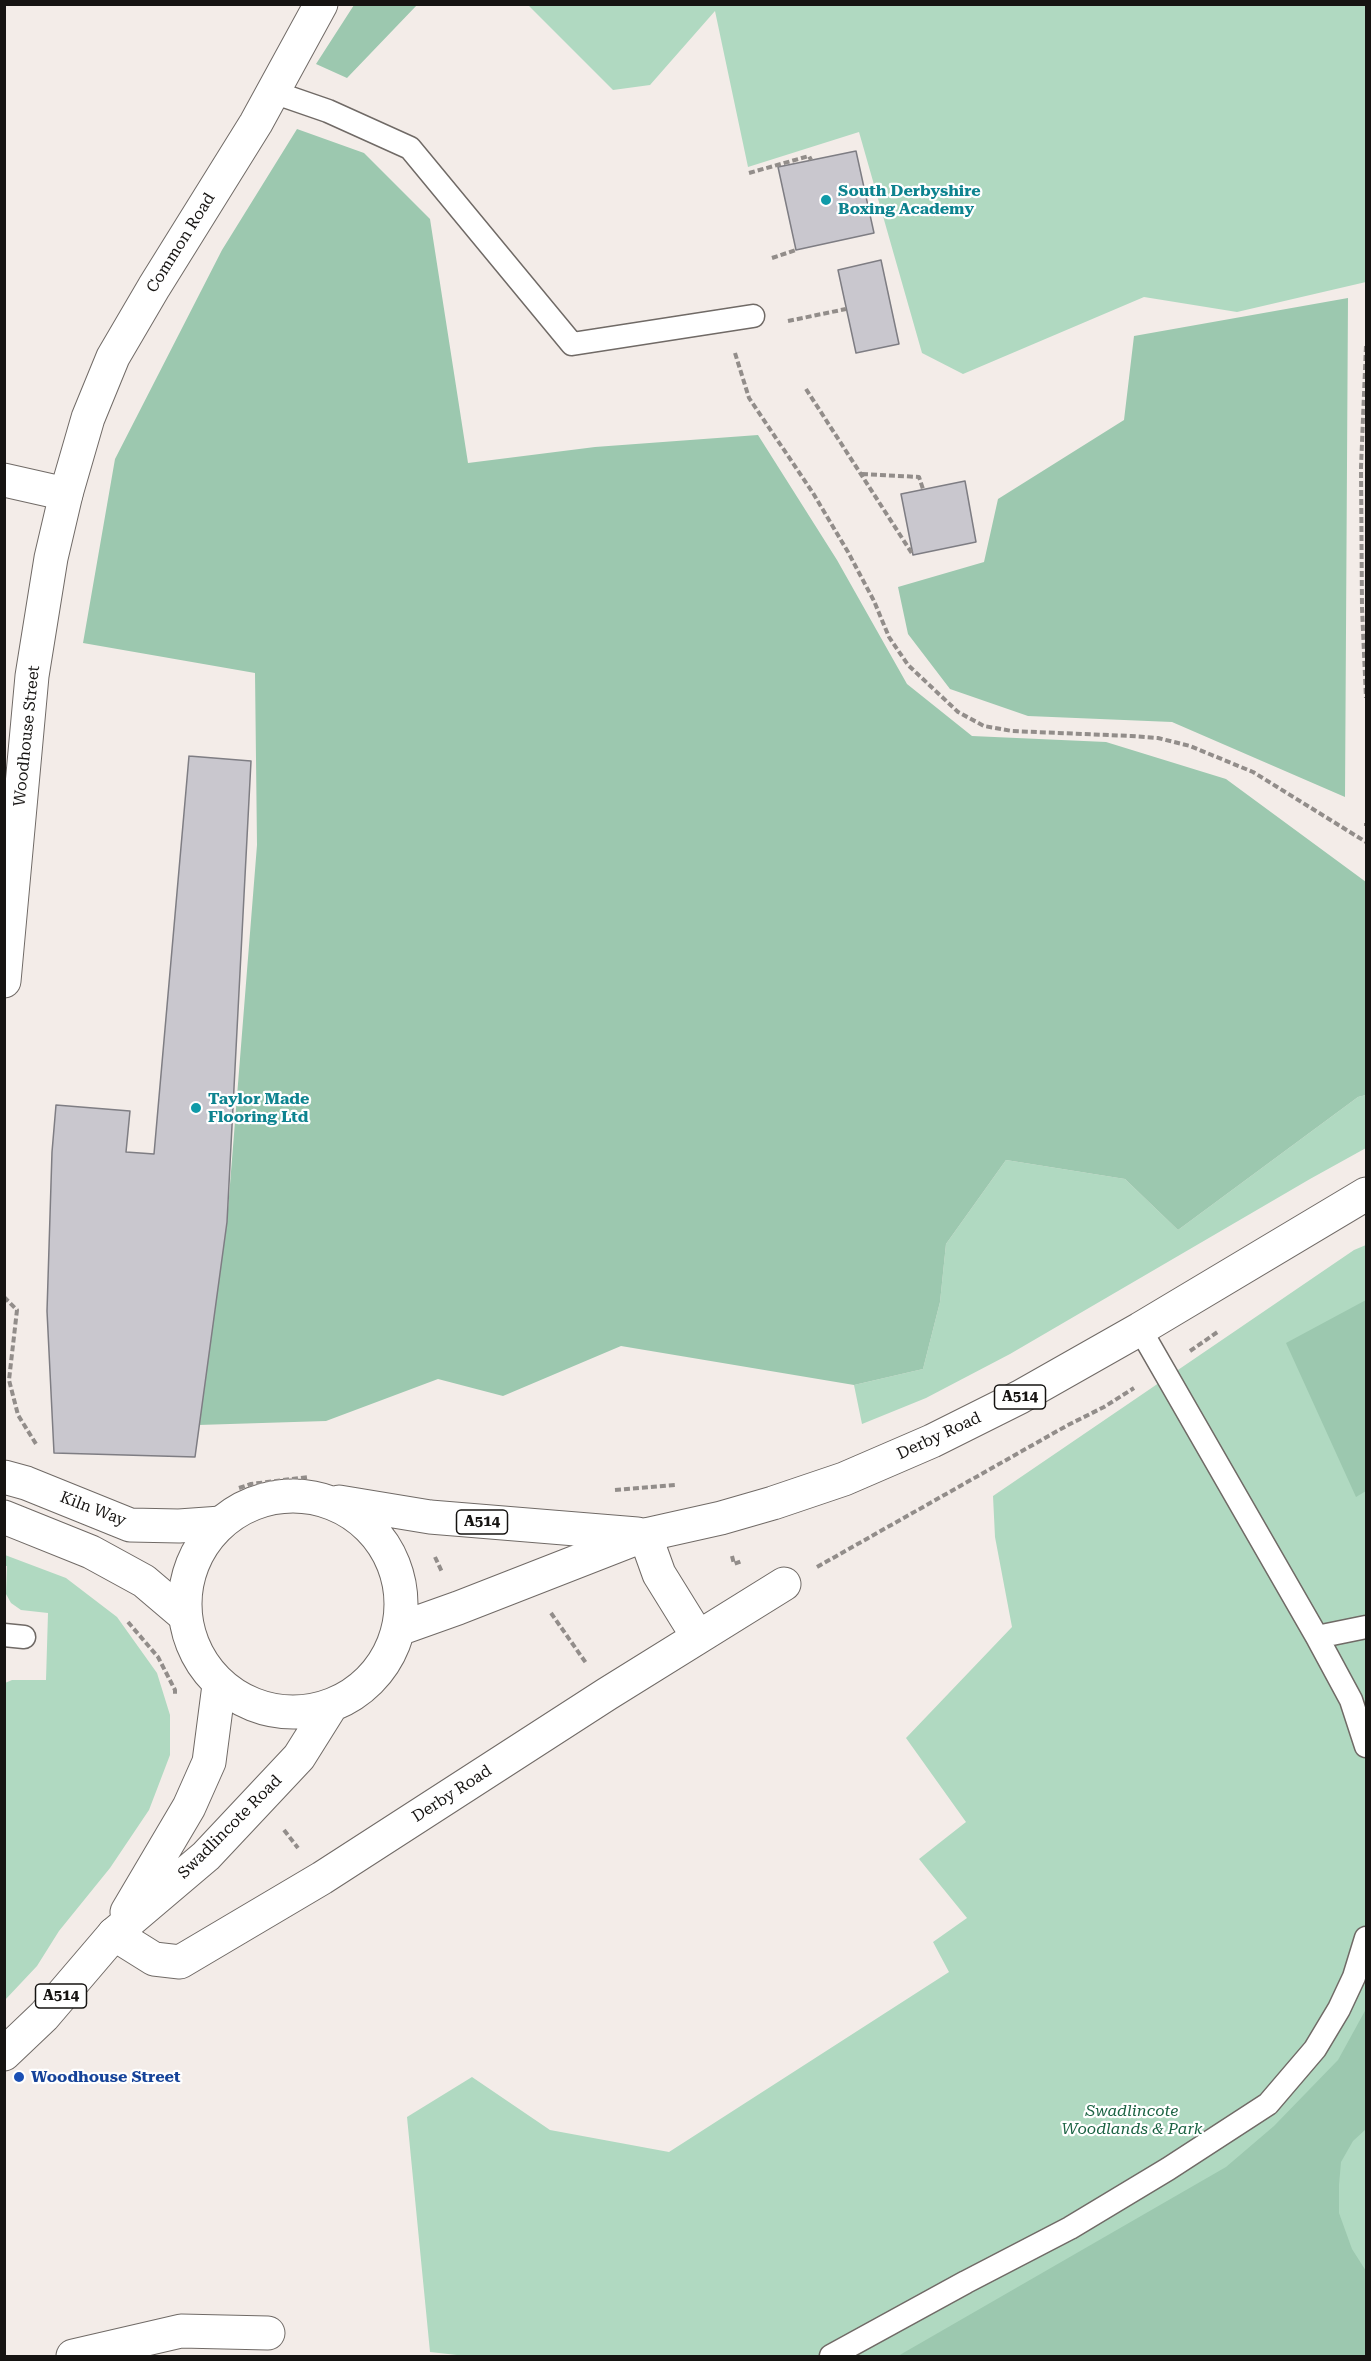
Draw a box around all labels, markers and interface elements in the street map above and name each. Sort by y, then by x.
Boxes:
place label: South Derbyshire Boxing Academy [838,181,981,219]
street label: Common Road [143,190,219,296]
marker: South Derbyshire Boxing Academy [819,193,833,207]
street label: Woodhouse Street [10,664,44,808]
place label: Taylor Made Flooring Ltd [208,1089,309,1127]
marker: Taylor Made Flooring Ltd [189,1101,203,1115]
road number: A514 [994,1385,1046,1409]
street label: Derby Road [894,1408,984,1464]
street label: Kiln Way [57,1488,129,1530]
road number: A514 [456,1510,508,1534]
street label: Derby Road [409,1761,495,1827]
street label: Swadlincote Road [174,1771,286,1883]
road number: A514 [36,1984,86,2008]
place label: Woodhouse Street [31,2067,180,2087]
marker: Woodhouse Street [12,2070,26,2084]
park label: Swadlincote Woodlands & Park [1062,2101,1202,2139]

